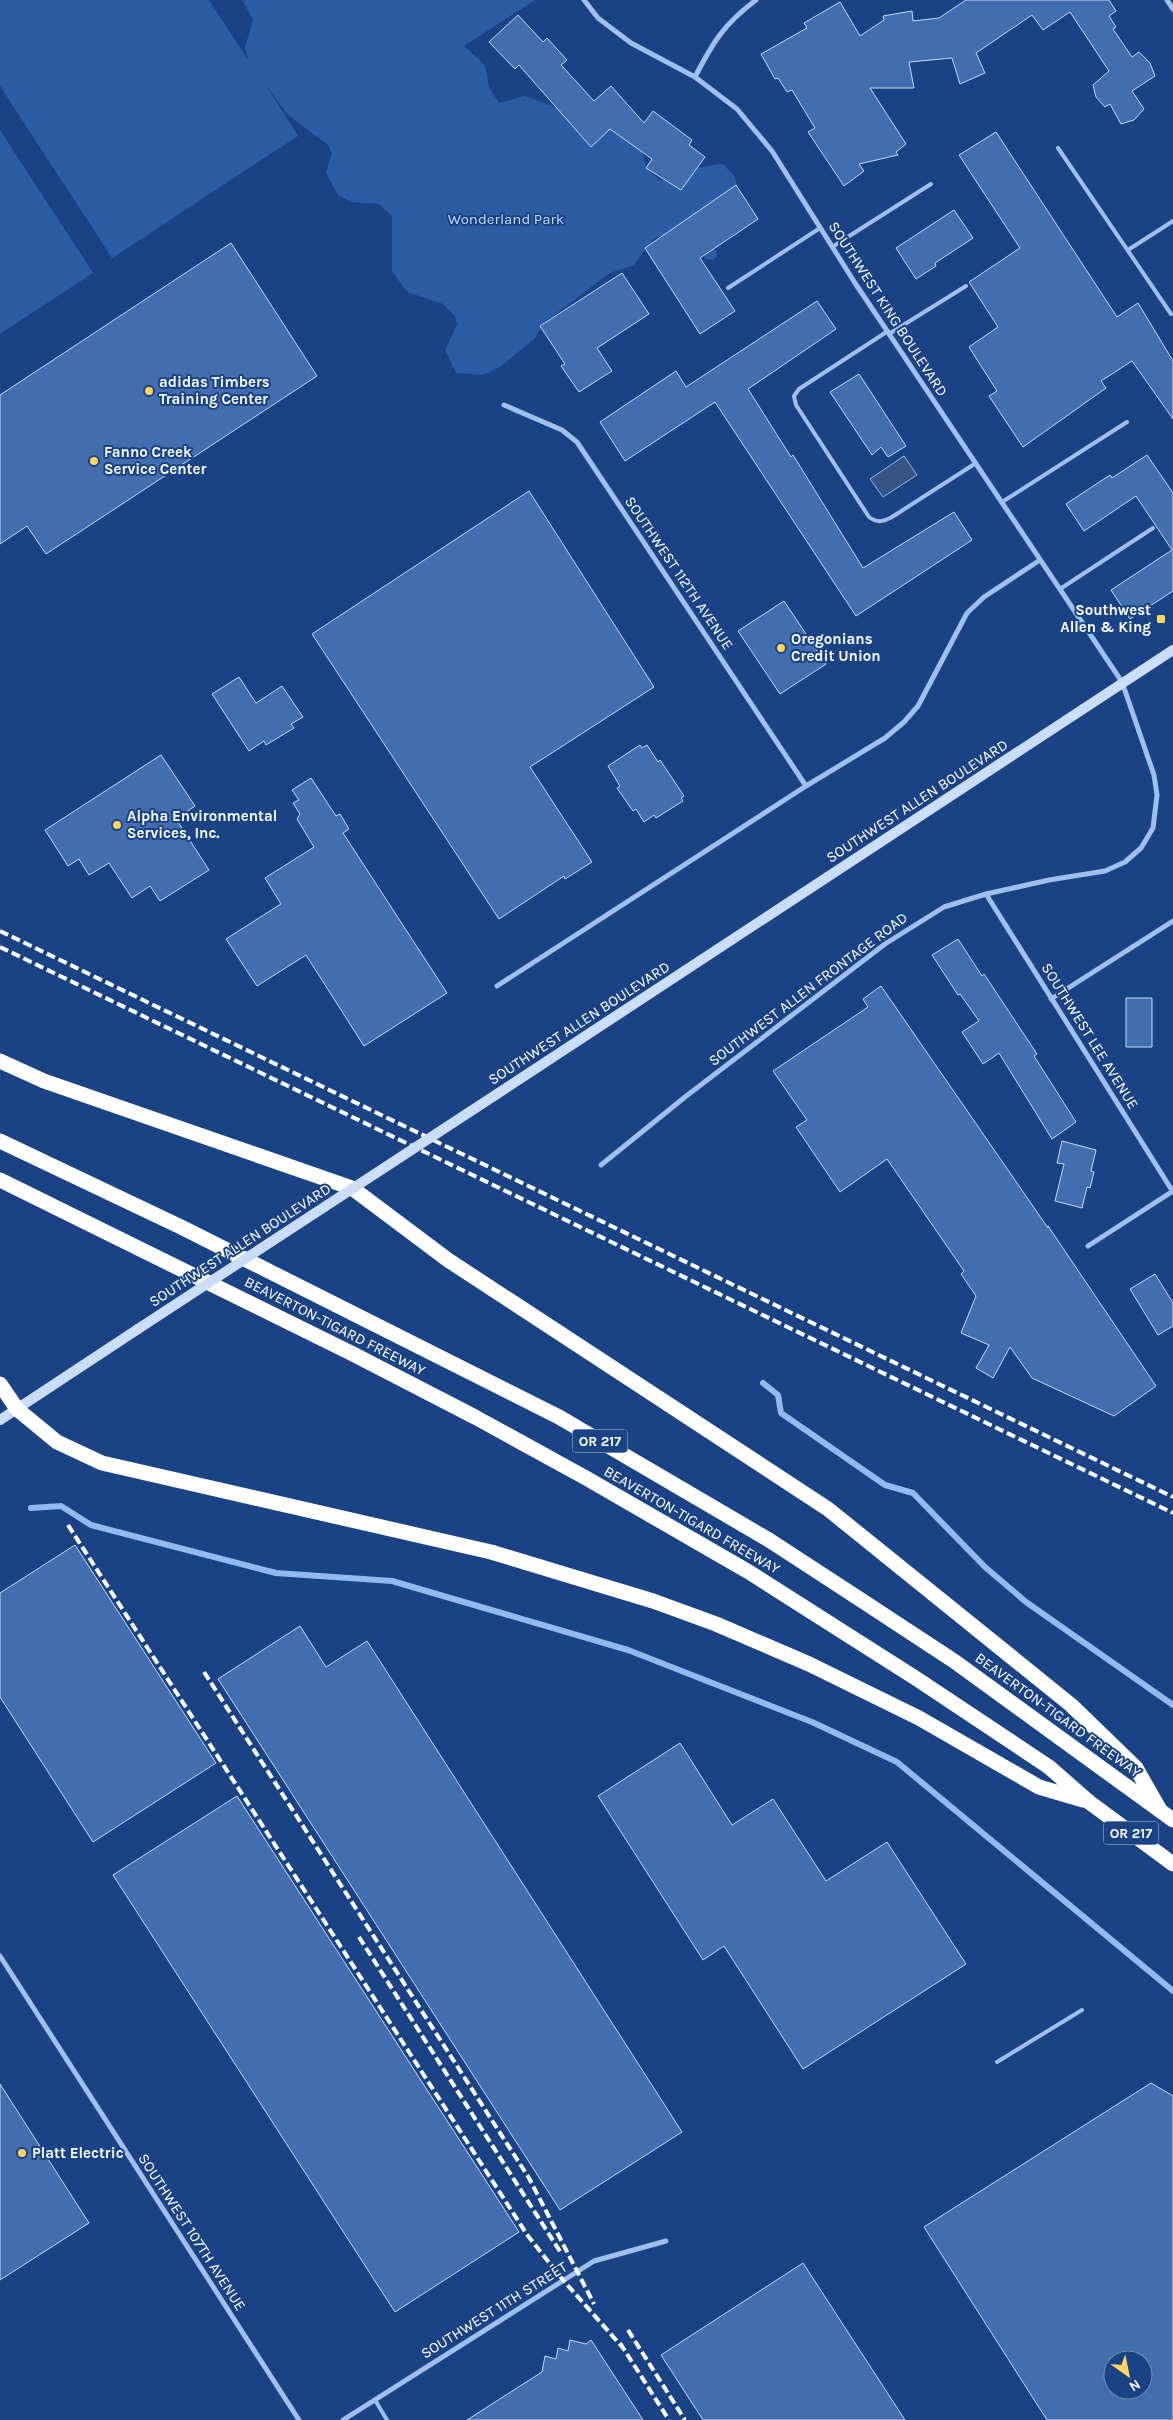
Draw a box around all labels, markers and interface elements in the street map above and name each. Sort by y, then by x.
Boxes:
park label: Wonderland Park [448,210,564,228]
street label: SOUTHWEST KING BOULEVARD [825,218,951,400]
place label: adidas Timbers Training Center [159,373,270,408]
marker: adidas Timbers Training Center [143,385,155,397]
place label: Fanno Creek Service Center [104,443,206,478]
marker: Fanno Creek Service Center [88,455,100,467]
street label: SOUTHWEST 112TH AVENUE [621,493,737,653]
place label: Southwest Allen & King [1060,601,1151,636]
marker: Southwest Allen & King [1155,613,1167,625]
place label: Oregonians Credit Union [791,630,881,665]
marker: Oregonians Credit Union [775,642,787,654]
street label: SOUTHWEST ALLEN BOULEVARD [823,735,1011,867]
place label: Alpha Environmental Services, Inc. [127,807,277,842]
marker: Alpha Environmental Services, Inc. [111,819,123,831]
street label: SOUTHWEST ALLEN FRONTAGE ROAD [705,908,911,1070]
street label: SOUTHWEST ALLEN BOULEVARD [485,957,673,1089]
street label: SOUTHWEST LEE AVENUE [1038,960,1142,1112]
street label: SOUTHWEST ALLEN BOULEVARD [146,1179,334,1311]
street label: BEAVERTON-TIGARD FREEWAY [242,1272,429,1380]
road number: OR 217 [572,1430,628,1452]
street label: BEAVERTON-TIGARD FREEWAY [601,1462,784,1578]
street label: BEAVERTON-TIGARD FREEWAY [972,1649,1145,1782]
road number: OR 217 [1104,1822,1158,1845]
place label: Platt Electric [32,2144,124,2162]
marker: Platt Electric [16,2147,28,2159]
street label: SOUTHWEST 107TH AVENUE [134,2150,250,2314]
street label: SOUTHWEST 11TH STREET [417,2257,571,2362]
north arrow [1103,2350,1153,2400]
text: N [1126,2376,1144,2395]

